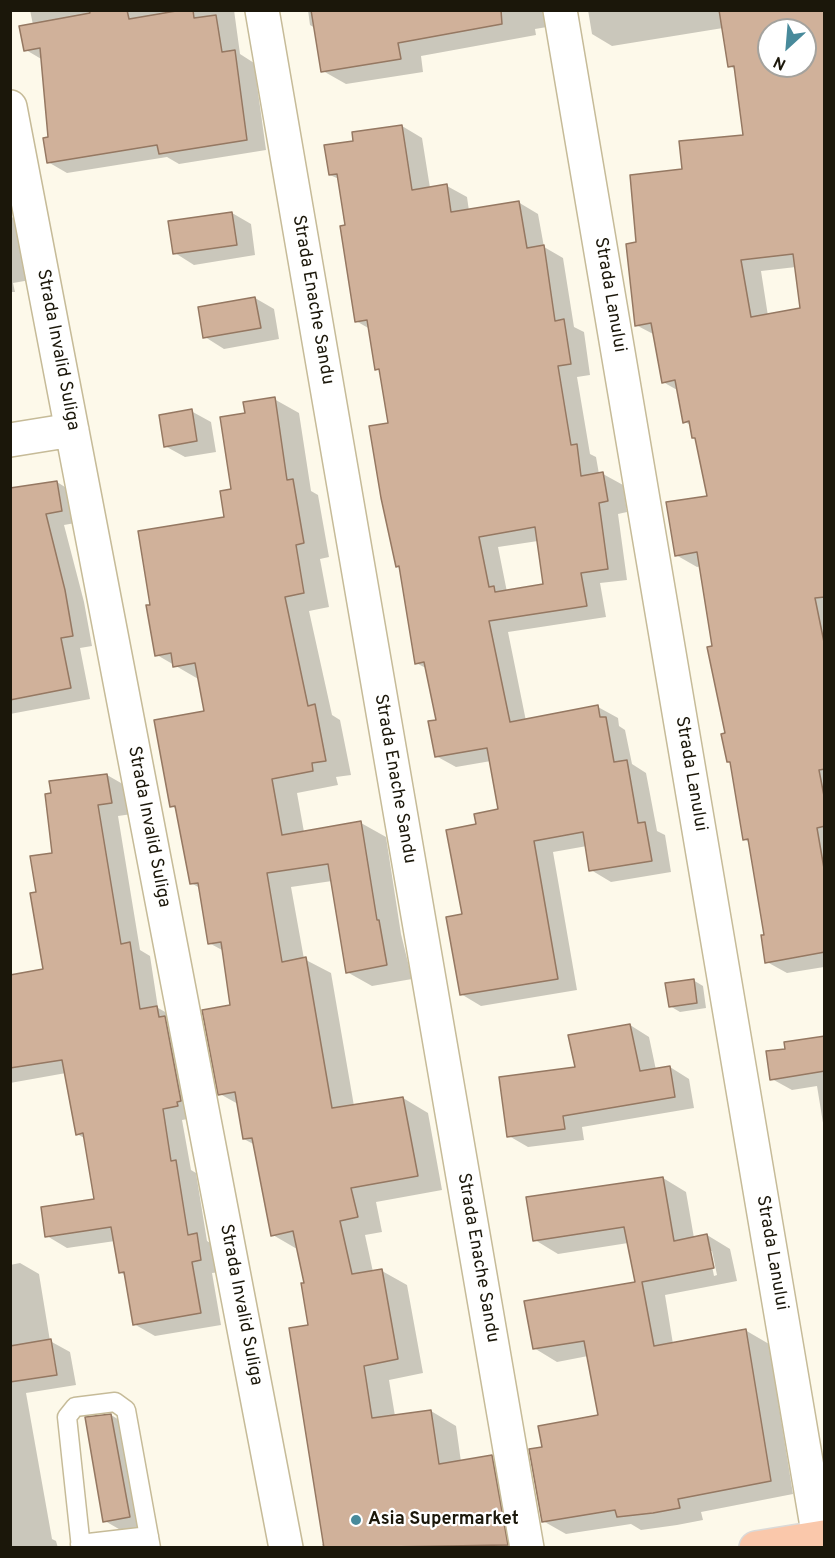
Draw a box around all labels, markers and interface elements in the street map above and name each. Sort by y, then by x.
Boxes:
north arrow [757,18,817,78]
text: N [770,51,790,74]
street label: Strada Enache Sandu [286,213,338,387]
street label: Strada Lanului [588,236,630,354]
street label: Strada Invalid Suliga [31,267,83,433]
street label: Strada Enache Sandu [368,692,420,866]
street label: Strada Lanului [669,715,711,833]
street label: Strada Invalid Suliga [122,744,174,910]
street label: Strada Enache Sandu [451,1171,503,1345]
street label: Strada Lanului [750,1194,792,1312]
street label: Strada Invalid Suliga [214,1222,266,1388]
place label: Asia Supermarket [368,1509,519,1531]
marker: Asia Supermarket [349,1513,363,1527]

